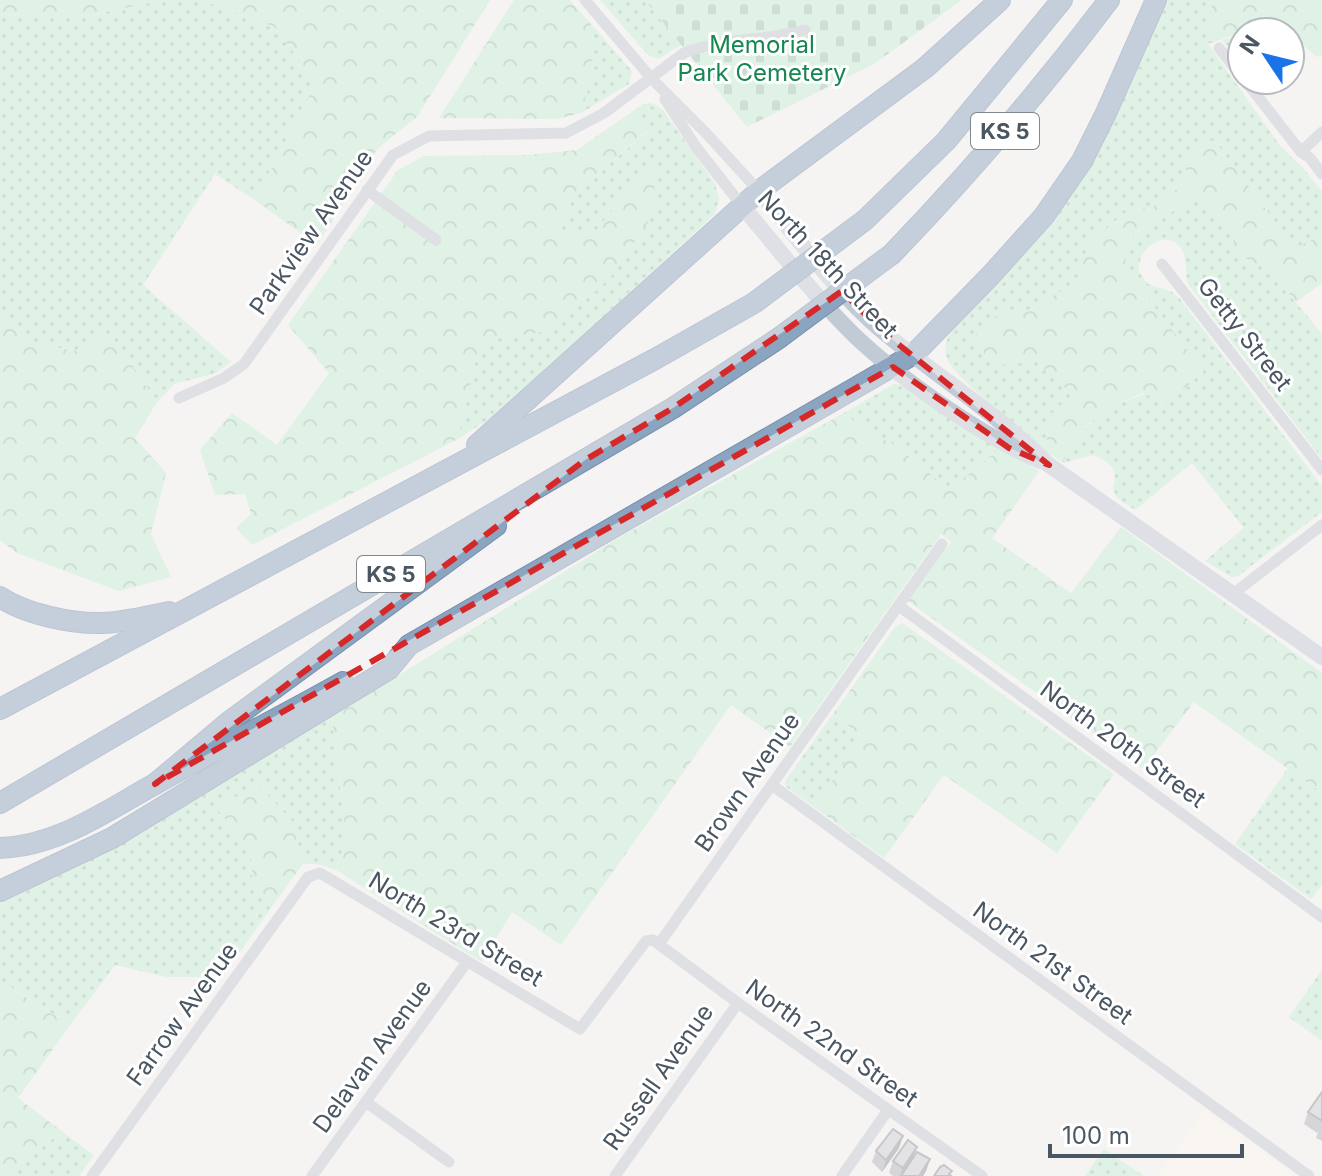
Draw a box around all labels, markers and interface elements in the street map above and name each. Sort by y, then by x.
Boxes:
north arrow [1226,16,1306,96]
park label: Memorial Park Cemetery [677,30,847,87]
text: N [1234,30,1265,59]
road number: KS 5 [971,113,1039,149]
street label: Parkview Avenue [243,144,379,320]
street label: North 18th Street [752,184,904,344]
street label: Getty Street [1192,272,1298,396]
road number: KS 5 [357,556,425,592]
street label: North 20th Street [1035,674,1211,814]
street label: Brown Avenue [688,707,806,857]
street label: North 23rd Street [364,866,548,992]
street label: North 21st Street [968,895,1139,1031]
street label: Farrow Avenue [120,937,244,1091]
street label: North 22nd Street [740,973,924,1113]
street label: Delavan Avenue [307,974,437,1138]
street label: Russell Avenue [597,998,719,1156]
scale bar [1050,1108,1242,1158]
text: 100 m [1062,1121,1130,1150]

